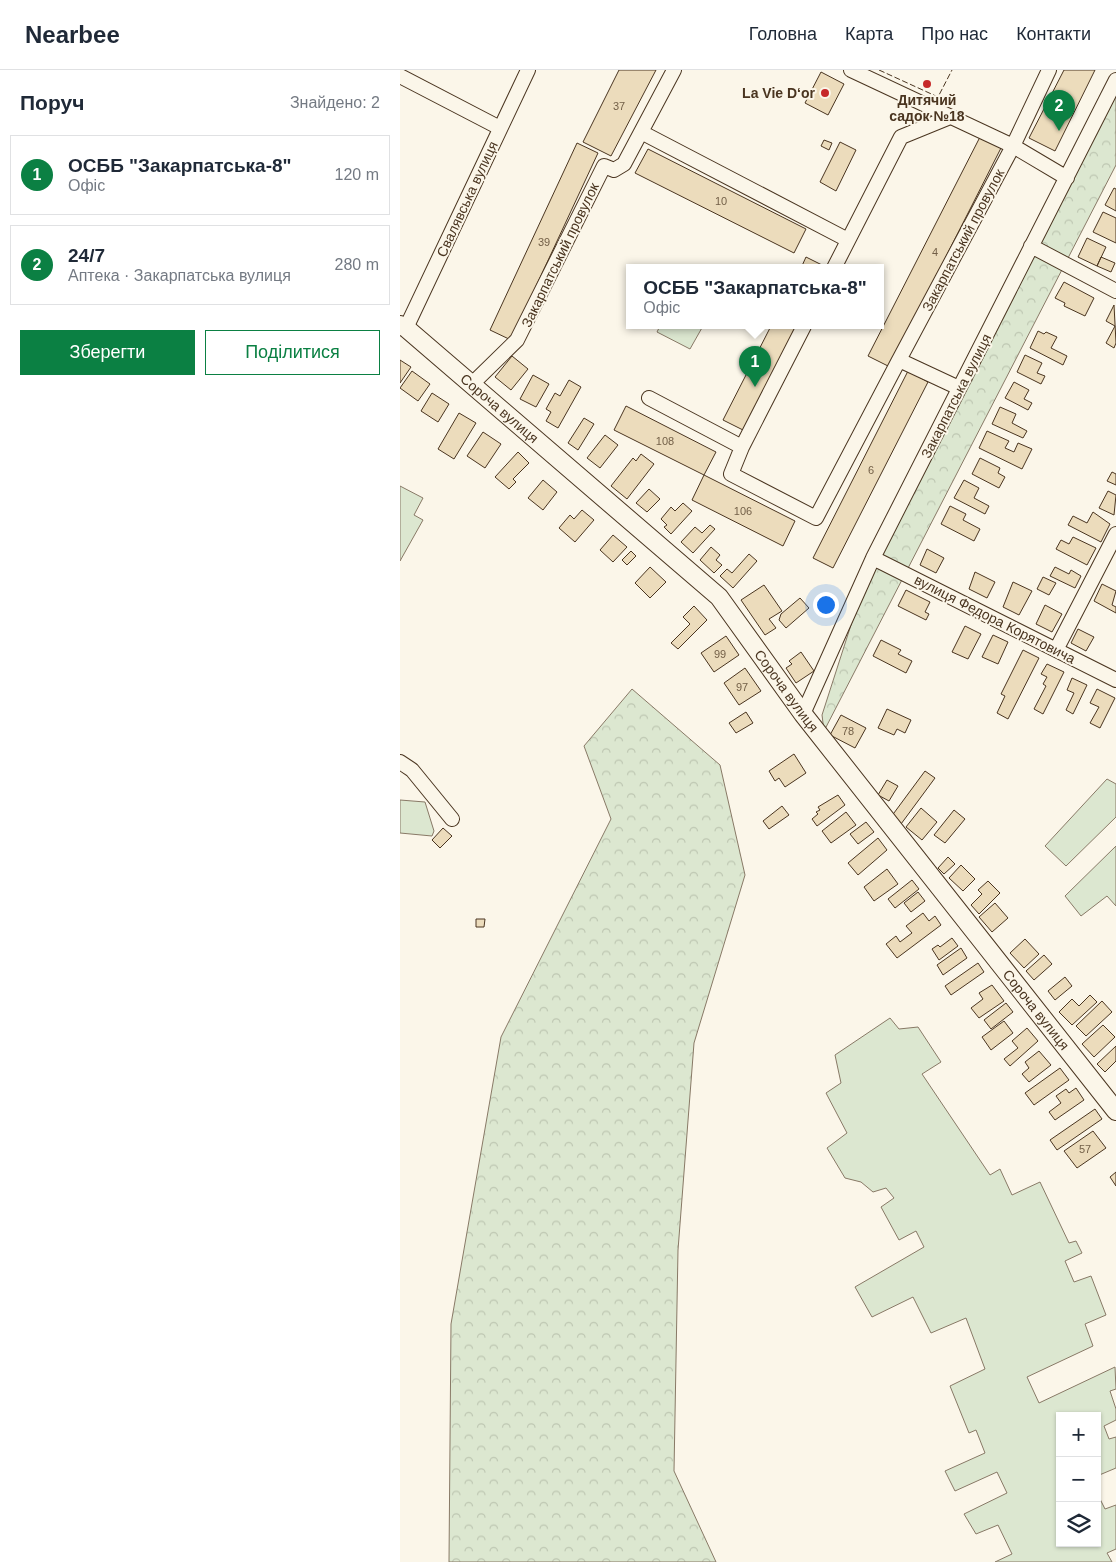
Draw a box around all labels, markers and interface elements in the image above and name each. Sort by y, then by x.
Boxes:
text: Nearbee [25,21,120,48]
text: Головна [749,24,817,44]
text: Карта [845,24,893,44]
text: Про нас [921,24,988,44]
text: Контакти [1016,24,1091,44]
marker: Дитячий садок №18 [921,78,933,90]
place label: La Vie D‘or [742,85,816,101]
marker: La Vie D‘or [819,87,831,99]
pin: 2 [1043,90,1075,131]
text: Поруч [20,91,84,114]
place label: Дитячий садок №18 [889,92,965,124]
text: Знайдено: 2 [290,94,380,111]
house number: 37 [613,100,625,112]
street label: Свалявська вулиця [433,139,501,259]
text: ОСББ "Закарпатська-8" [68,155,292,176]
street label: Закарпатський провулок [919,165,1008,314]
text: 1 [33,166,41,183]
text: 120 m [335,166,379,183]
text: Офіс [68,177,105,194]
street label: Закарпатський провулок [518,179,602,330]
house number: 10 [715,195,727,207]
house number: 39 [538,236,550,248]
text: 24/7 [68,245,105,266]
house number: 4 [932,246,938,258]
text: 2 [33,256,41,273]
text: 280 m [335,256,379,273]
popup [626,264,884,329]
text: Аптека · Закарпатська вулиця [68,267,291,284]
text: ОСББ "Закарпатська-8" [643,277,867,298]
text: Офіс [643,299,680,316]
button: Зберегти [20,330,195,375]
button: Поділитися [205,330,380,375]
street label: Закарпатська вулиця [918,331,994,461]
pin: 1 [739,346,771,387]
street label: Сороча вулиця [457,370,542,446]
house number: 108 [656,435,674,447]
house number: 6 [868,464,874,476]
house number: 106 [734,505,752,517]
street label: вулиця Федора Корятовича [912,571,1078,667]
your location [813,592,839,618]
street label: Сороча вулиця [751,647,822,735]
house number: 99 [714,648,726,660]
house number: 97 [736,681,748,693]
house number: 78 [842,725,854,737]
street label: Сороча вулиця [1000,966,1073,1053]
house number: 57 [1079,1143,1091,1155]
map controls [1056,1412,1101,1547]
button: + [1056,1412,1101,1457]
button: − [1056,1457,1101,1502]
button: layers [1056,1502,1101,1547]

